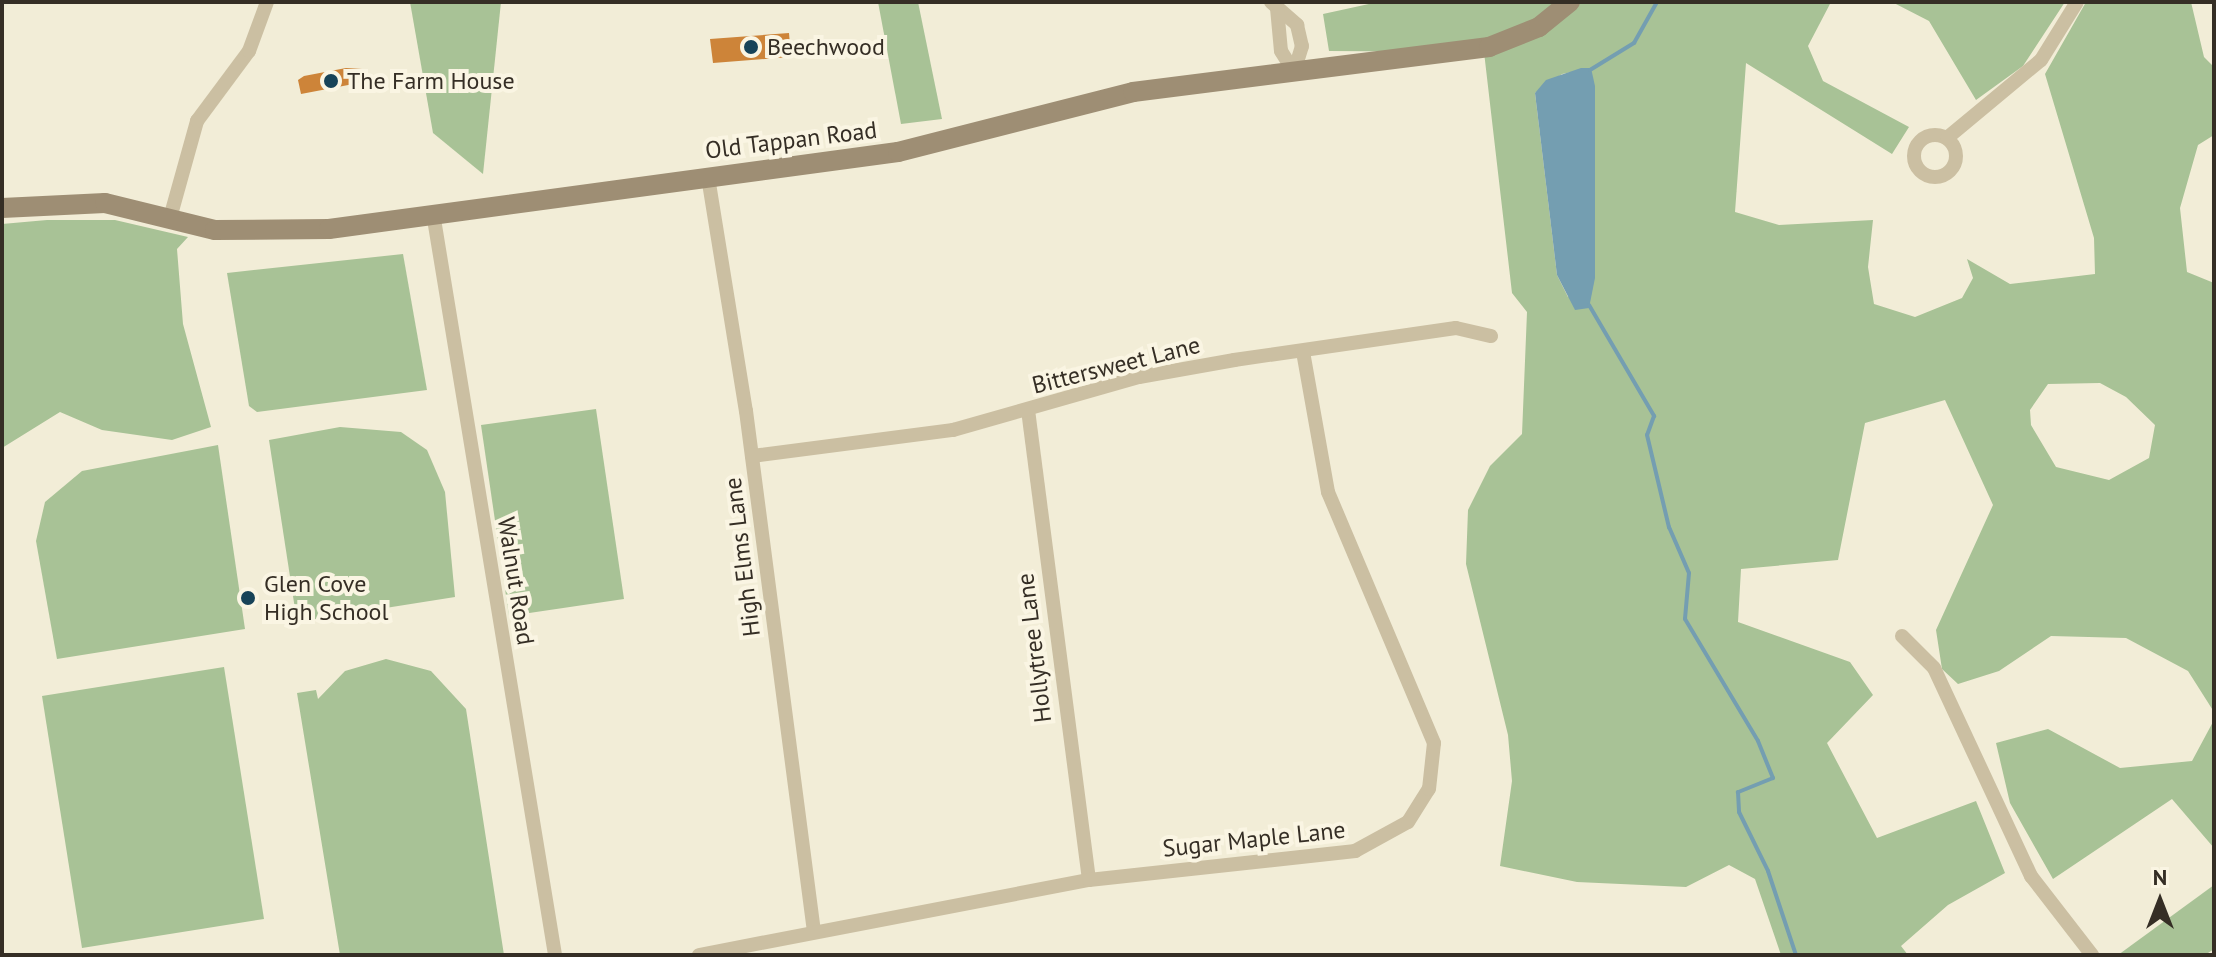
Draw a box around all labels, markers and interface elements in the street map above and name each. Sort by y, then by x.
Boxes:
place label: Beechwood [767,33,885,61]
marker: Beechwood [742,38,760,56]
place label: The Farm House [347,67,515,95]
marker: The Farm House [322,72,340,90]
street label: Old Tappan Road [703,115,879,165]
street label: Bittersweet Lane [1029,330,1203,400]
street label: High Elms Lane [718,476,766,638]
street label: Walnut Road [492,515,540,647]
place label: Glen Cove High School [264,570,388,626]
street label: Hollytree Lane [1011,572,1057,724]
marker: Glen Cove High School [239,589,257,607]
street label: Sugar Maple Lane [1161,815,1347,863]
north arrow [2120,861,2200,941]
text: N [2153,863,2167,891]

